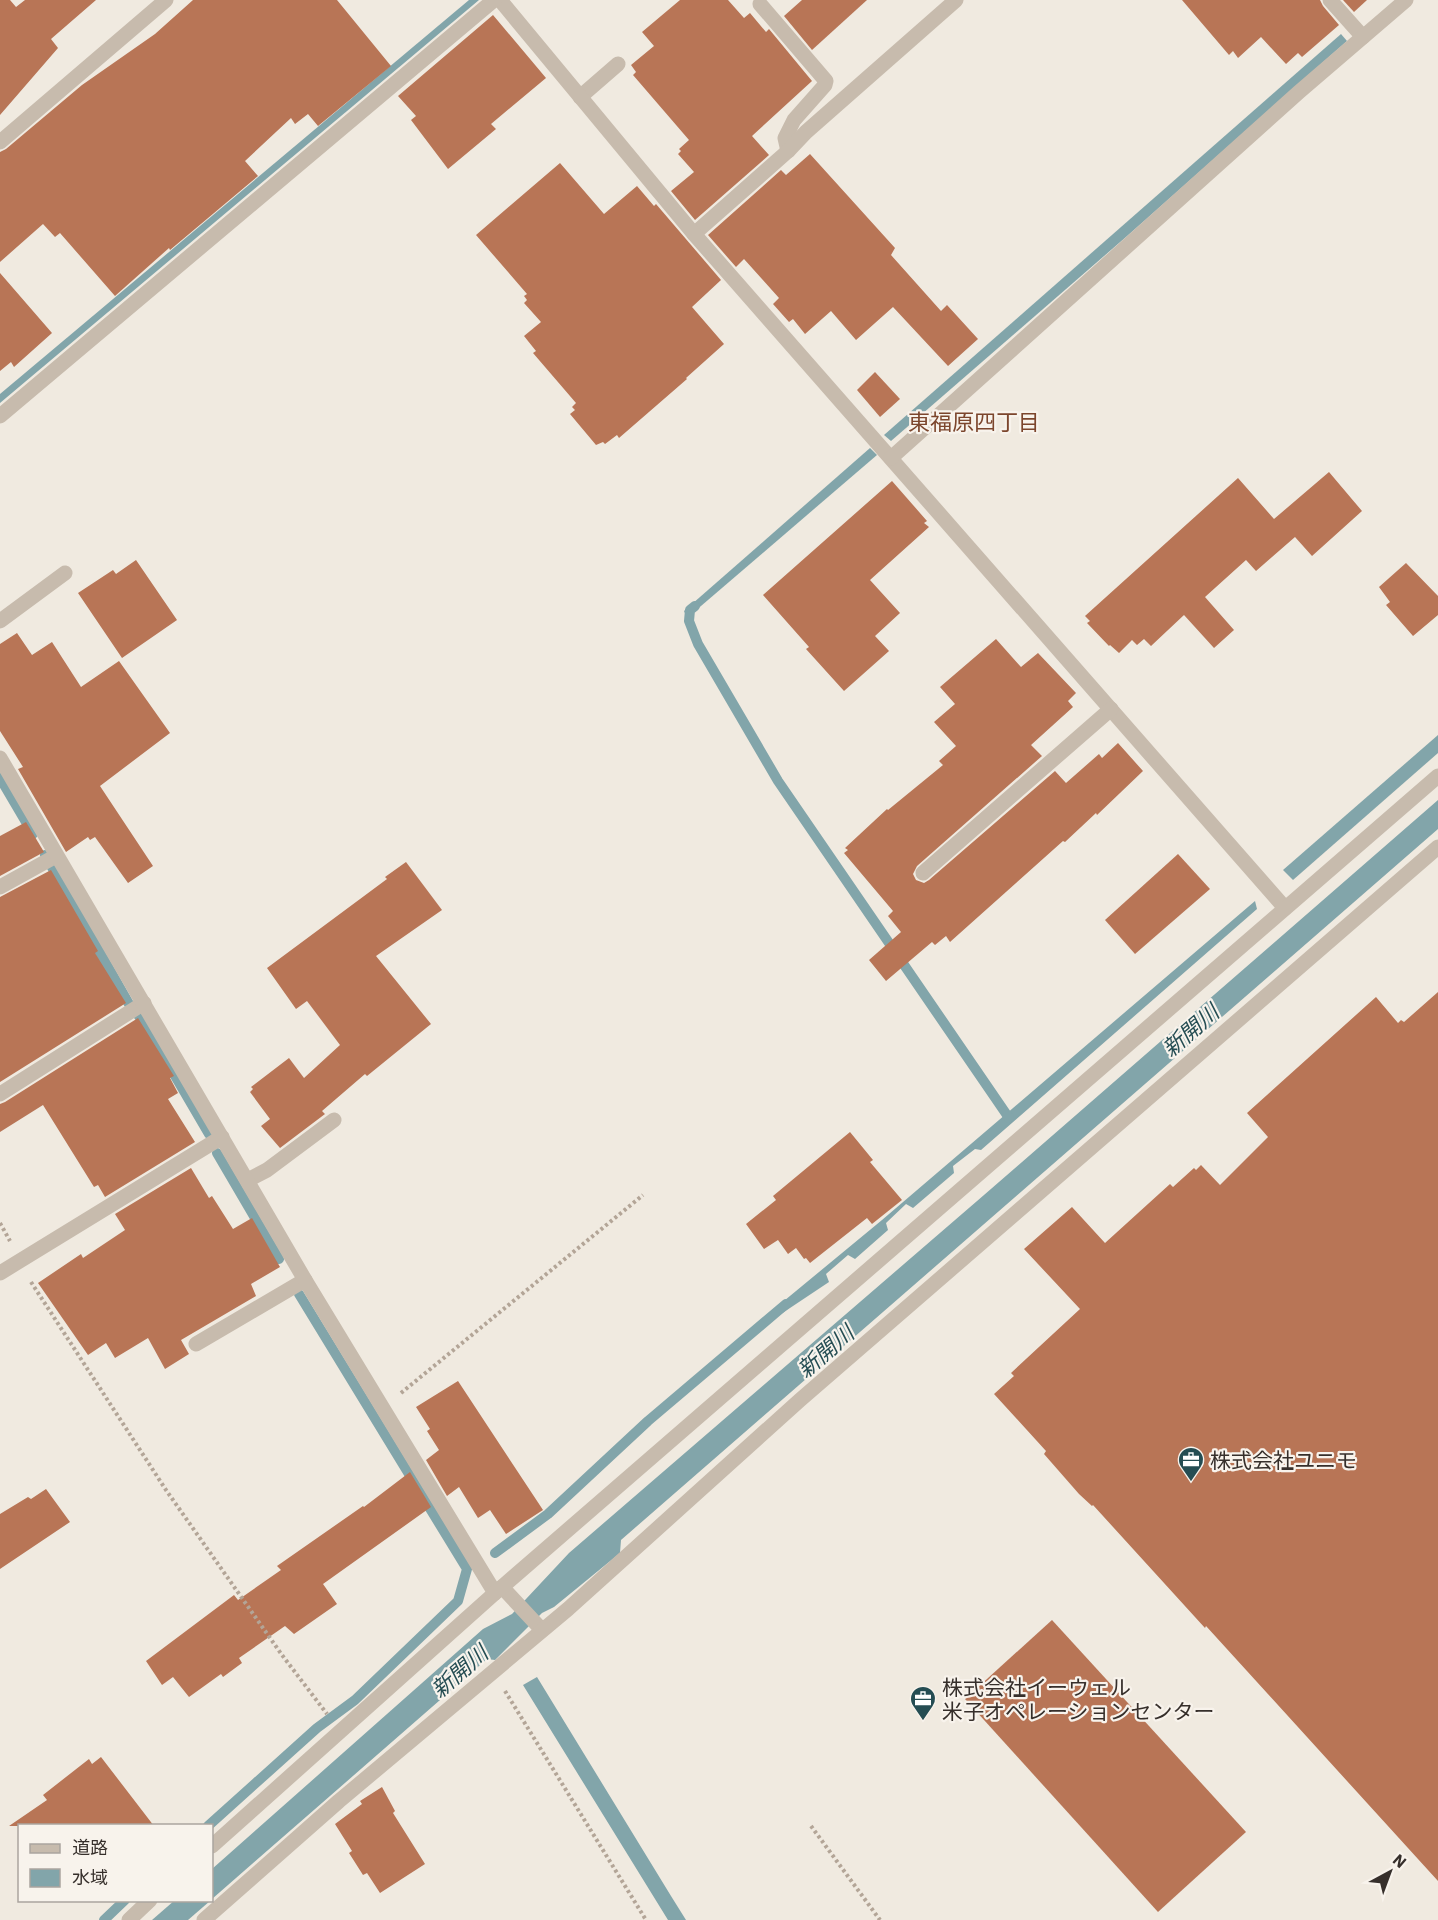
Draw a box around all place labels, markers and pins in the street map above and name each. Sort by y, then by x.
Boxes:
office icon: 株式会社ユニモ [1176,1445,1206,1483]
place label: 株式会社ユニモ [1210,1446,1357,1474]
place label: 株式会社イーウェル 米子オペレーションセンター [942,1673,1215,1725]
office icon: 株式会社イーウェル 米子オペレーションセンター [908,1684,938,1722]

